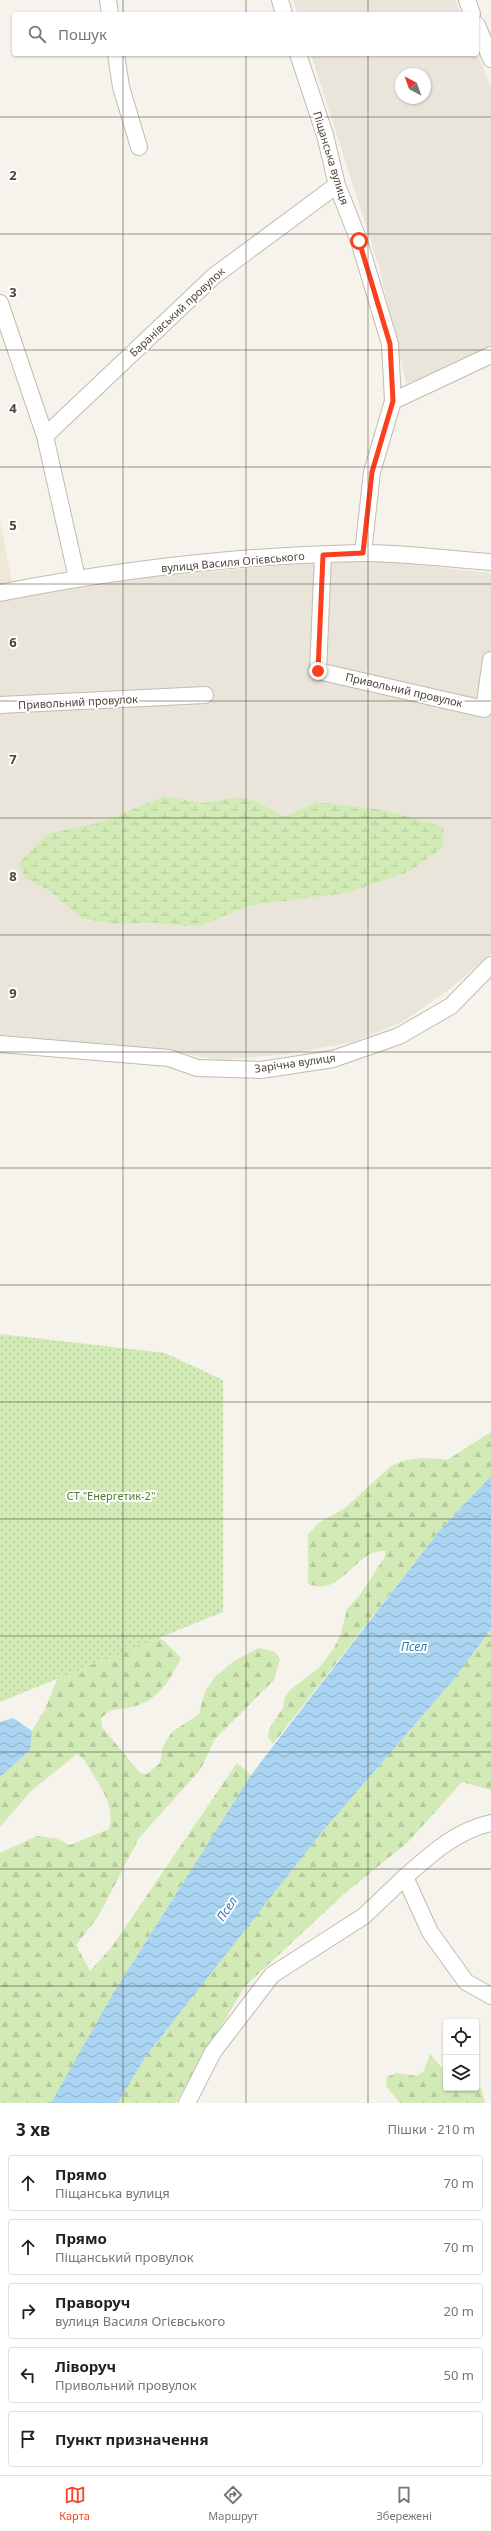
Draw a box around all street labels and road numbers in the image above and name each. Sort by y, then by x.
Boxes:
street label: Піщанська вулиця [310,109,353,207]
street label: Баранівський провулок [126,263,228,360]
street label: вулиця Василя Огієвського [161,548,305,575]
street label: Привольний провулок [344,669,464,710]
street label: Привольний провулок [18,691,138,712]
street label: Зарічна вулиця [253,1049,336,1076]

